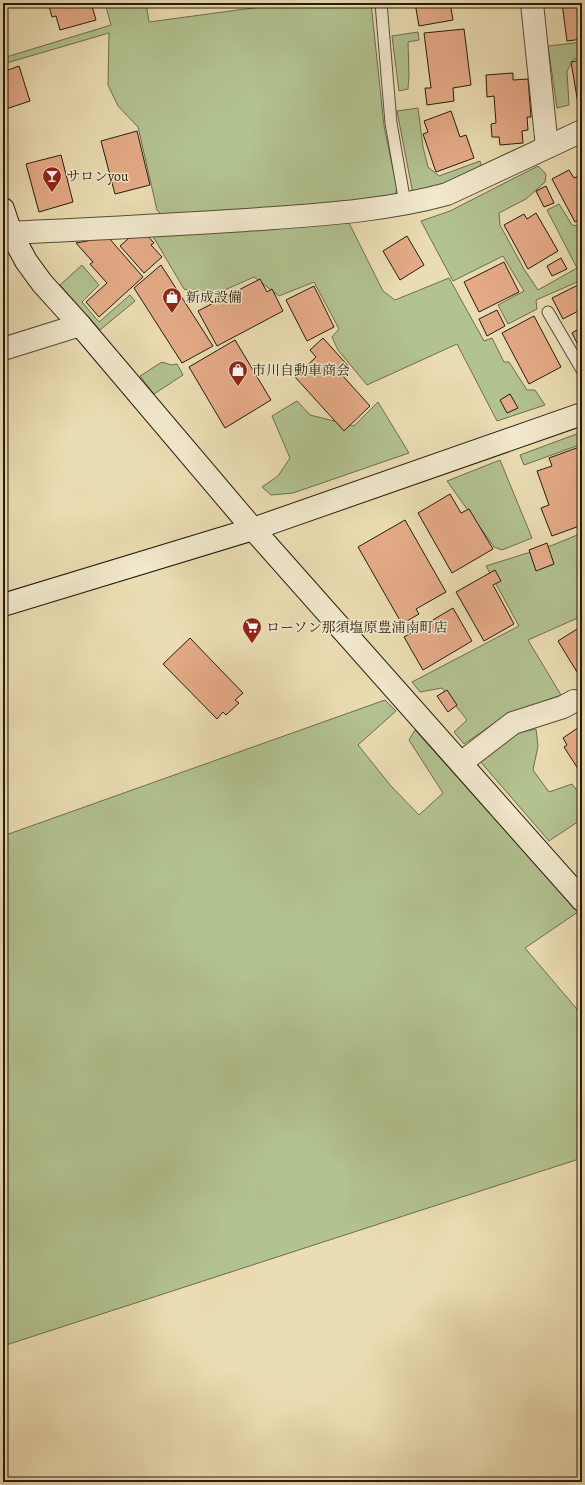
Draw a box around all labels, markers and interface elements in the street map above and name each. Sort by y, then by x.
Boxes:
bar icon: サロンyou [41,165,63,193]
place label: サロンyou [66,167,129,186]
shop icon: 新成設備 [161,286,183,314]
place label: 新成設備 [186,288,242,307]
shop icon: 市川自動車商会 [227,359,249,387]
place label: 市川自動車商会 [252,361,350,380]
supermarket icon: ローソン那須塩原豊浦南町店 [241,616,263,644]
place label: ローソン那須塩原豊浦南町店 [266,618,447,637]

